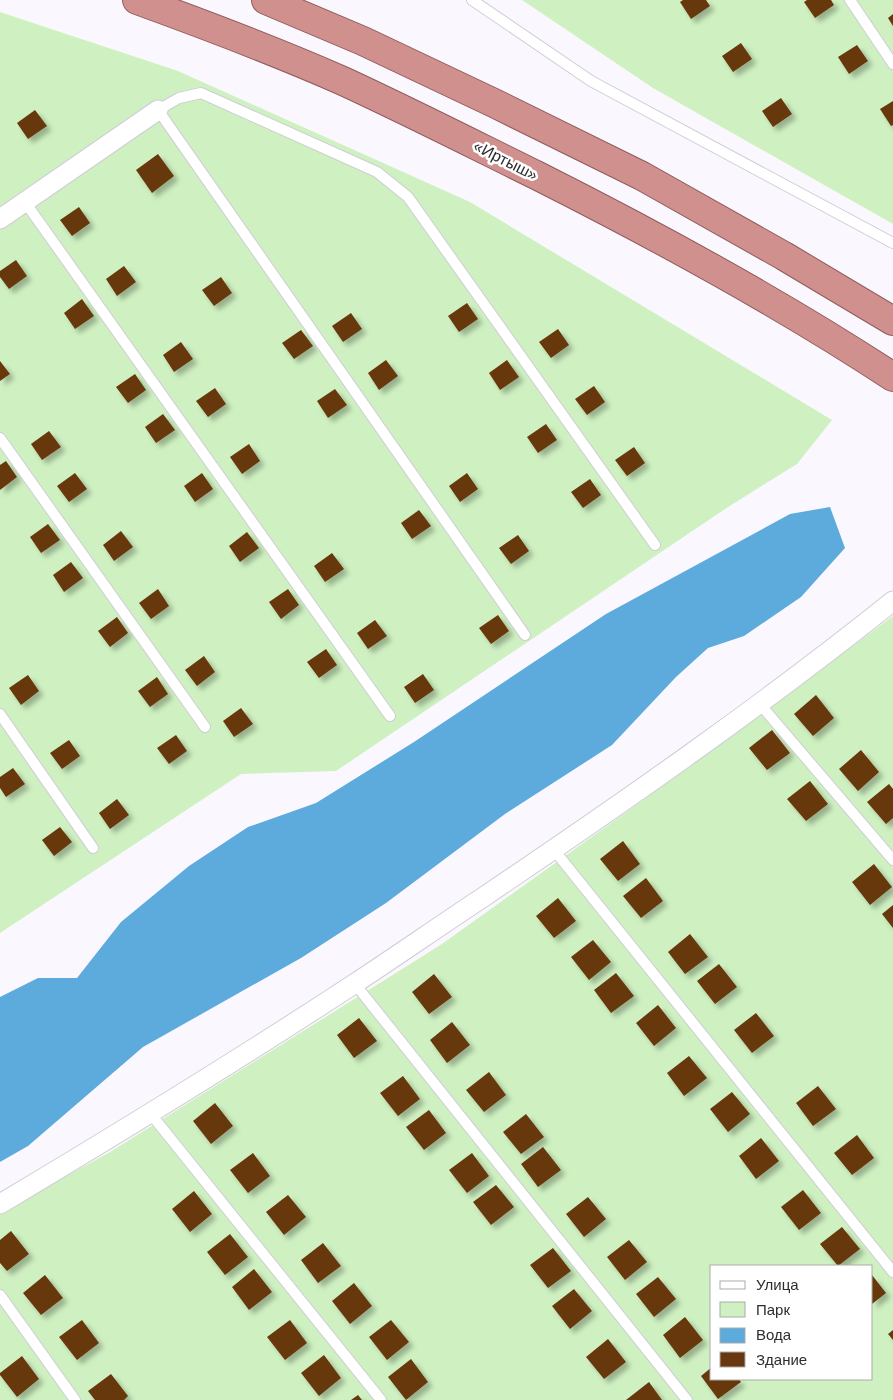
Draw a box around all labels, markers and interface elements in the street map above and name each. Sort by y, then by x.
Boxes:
street label: «Иртыш» [471,137,541,184]
legend [710,1265,873,1380]
text: Улица [756,1276,799,1293]
text: Парк [756,1301,790,1318]
text: Вода [756,1326,792,1343]
text: Здание [756,1351,807,1368]

